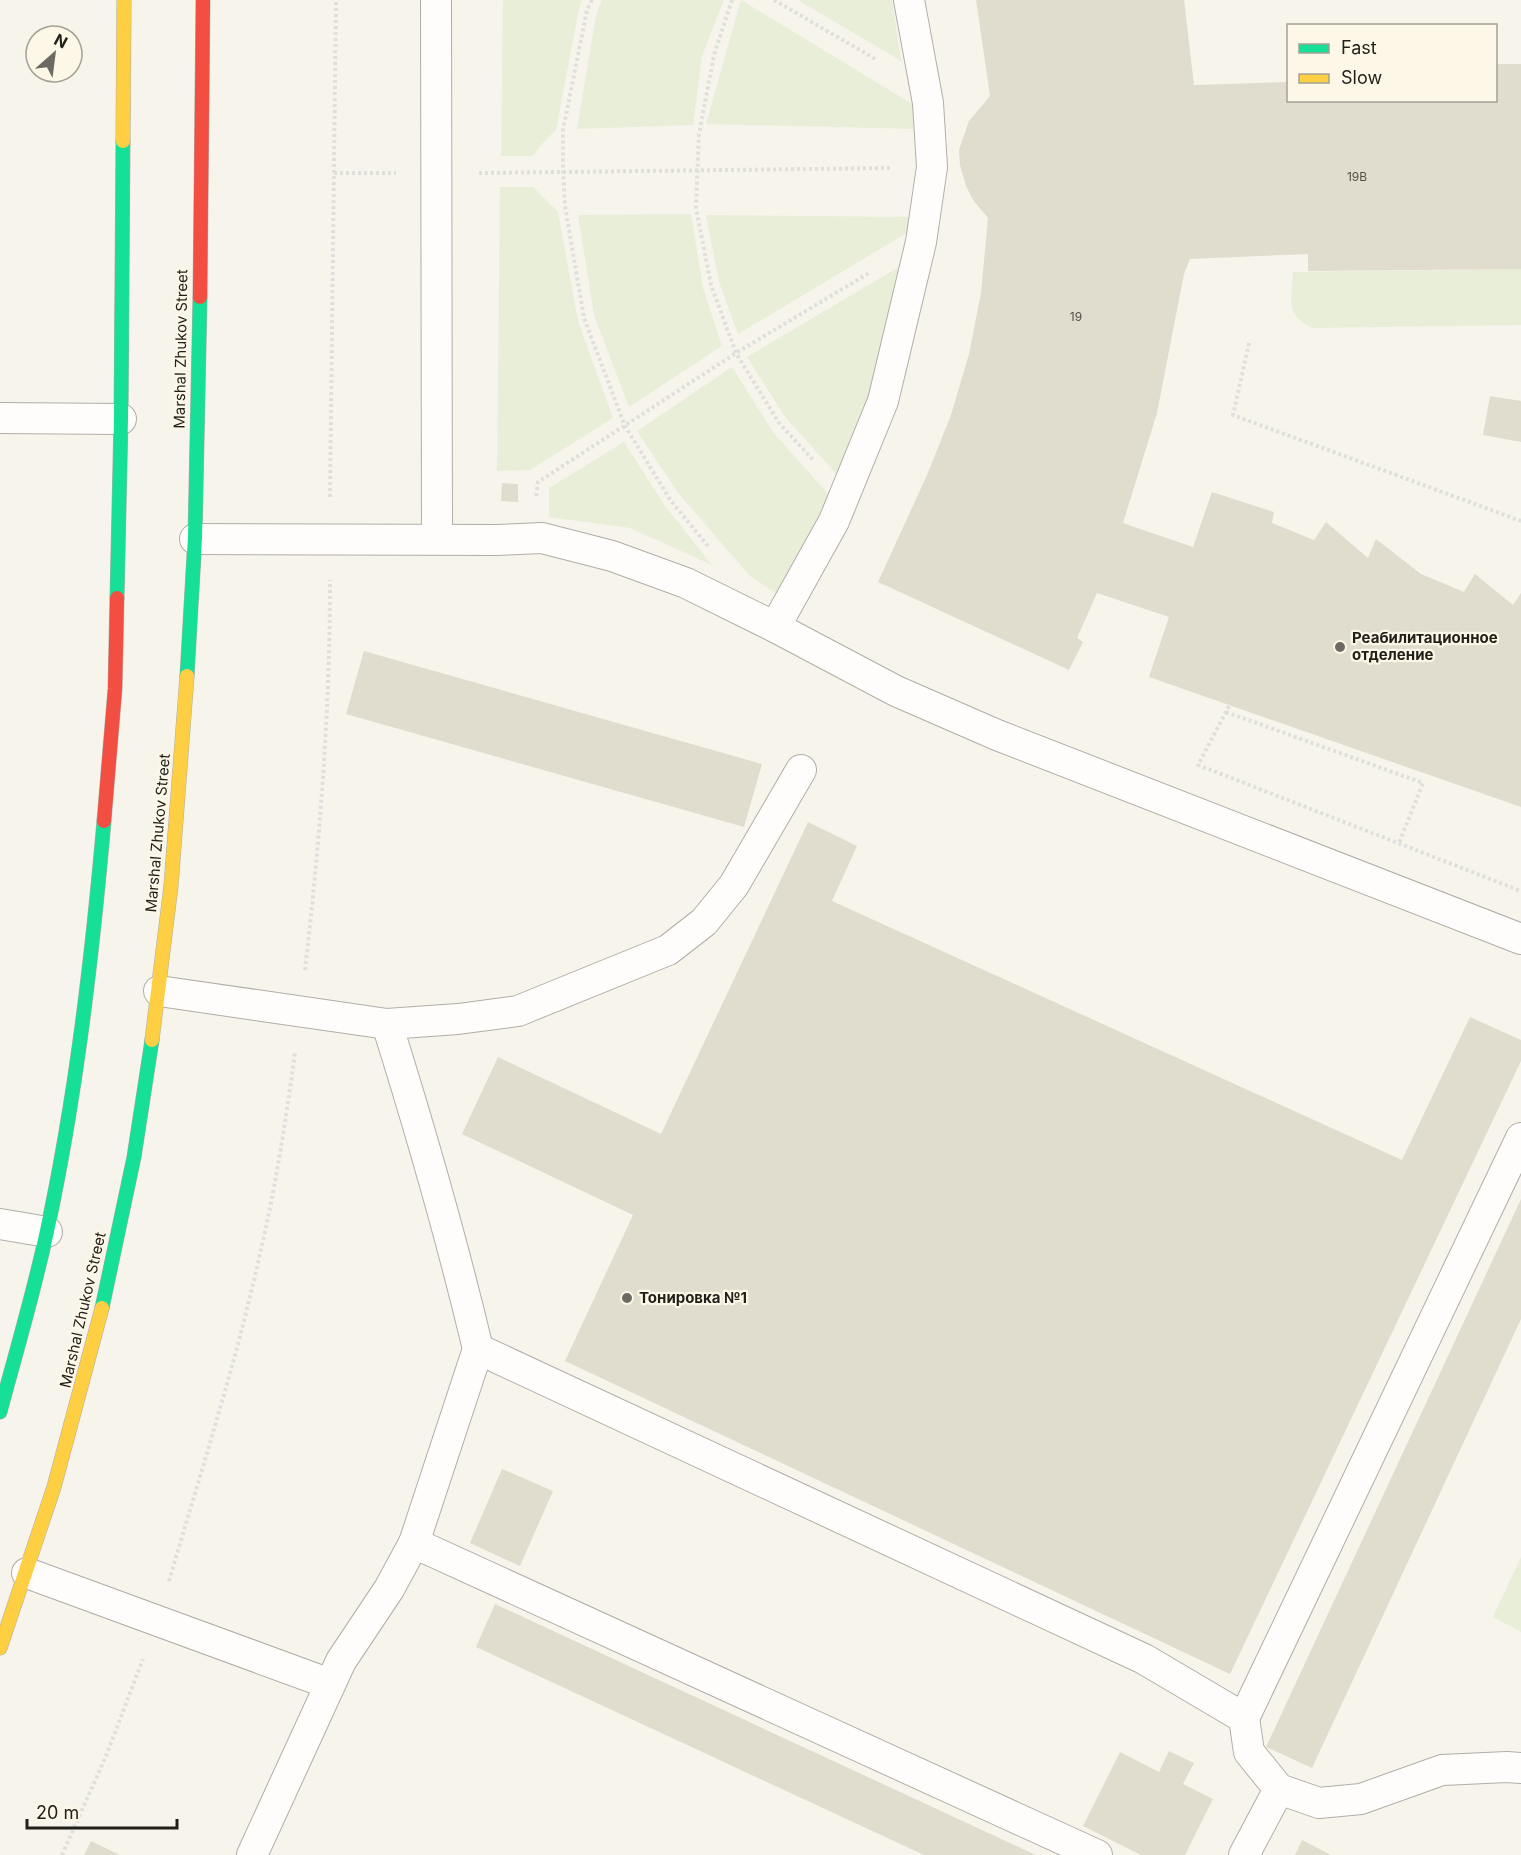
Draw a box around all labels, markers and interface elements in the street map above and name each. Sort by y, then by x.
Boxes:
north arrow [24,24,84,84]
legend [1287,24,1497,102]
text: N [51,29,71,52]
text: Fast [1341,37,1377,58]
text: Slow [1341,67,1382,88]
house number: 19В [1347,169,1367,184]
street label: Marshal Zhukov Street [170,269,191,429]
house number: 19 [1070,309,1082,324]
place label: Реабилитационное отделение [1352,628,1498,664]
marker: Реабилитационное отделение [1333,640,1347,654]
street label: Marshal Zhukov Street [141,753,174,913]
street label: Marshal Zhukov Street [55,1230,110,1390]
place label: Тонировка №1 [639,1288,747,1307]
marker: Тонировка №1 [620,1291,634,1305]
scale bar [27,1792,177,1830]
text: 20 m [36,1802,79,1823]

